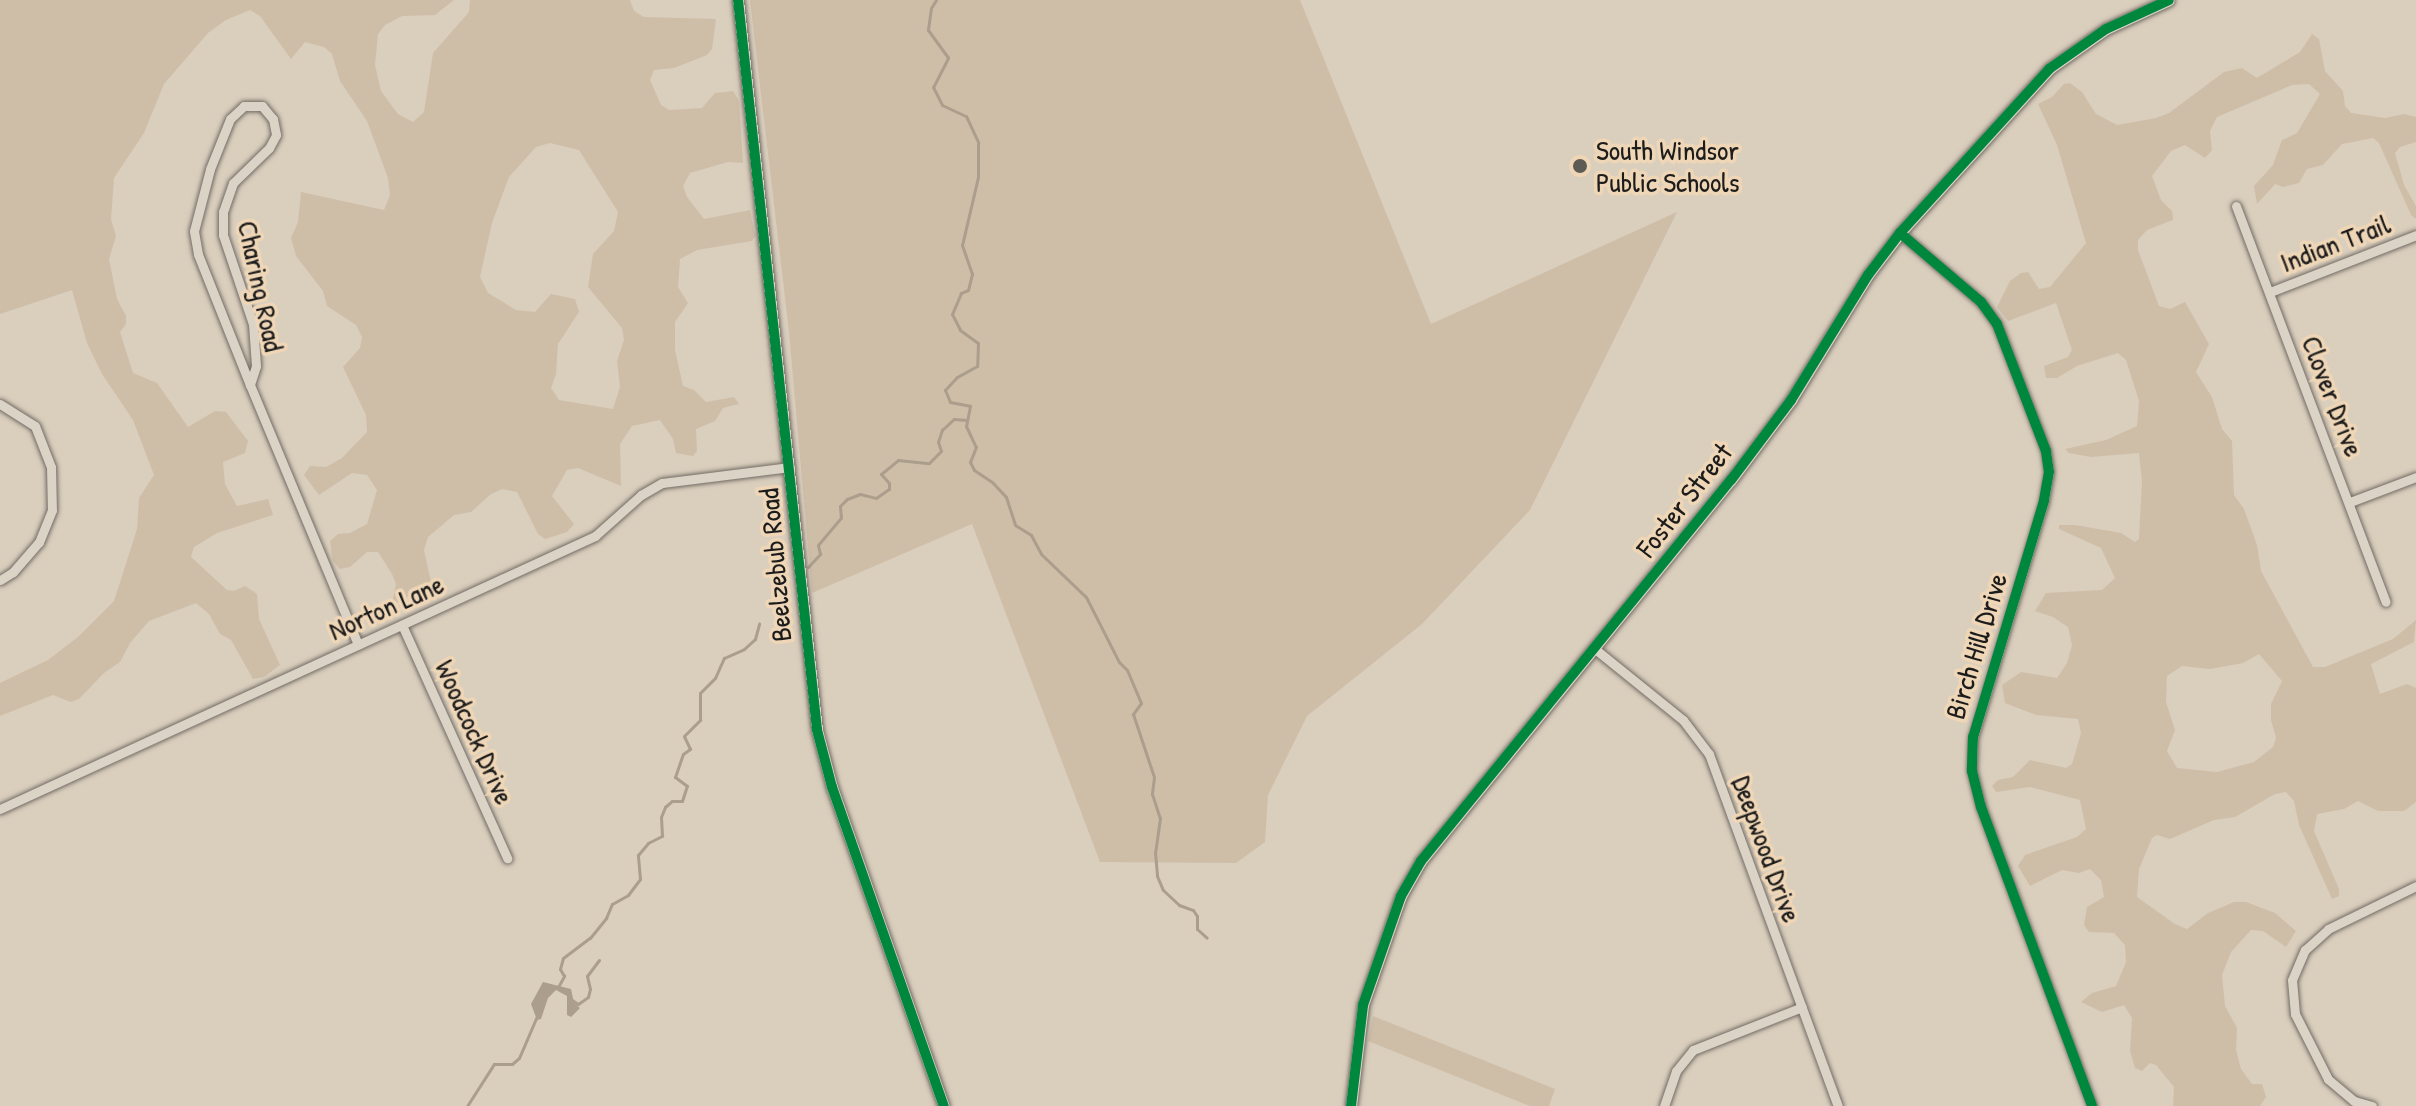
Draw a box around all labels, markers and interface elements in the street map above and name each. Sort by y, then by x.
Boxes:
place label: South Windsor Public Schools [1596,133,1739,199]
marker: South Windsor Public Schools [1571,157,1589,175]
street label: Indian Trail [2275,207,2395,279]
street label: Charing Road [231,218,291,354]
street label: Clover Drive [2295,331,2371,461]
street label: Foster Street [1629,436,1739,564]
street label: Beelzebub Road [752,487,798,643]
street label: Norton Lane [323,567,449,647]
street label: Birch Hill Drive [1938,569,2014,723]
street label: Woodcock Drive [428,655,522,809]
street label: Deepwood Drive [1725,771,1809,927]

